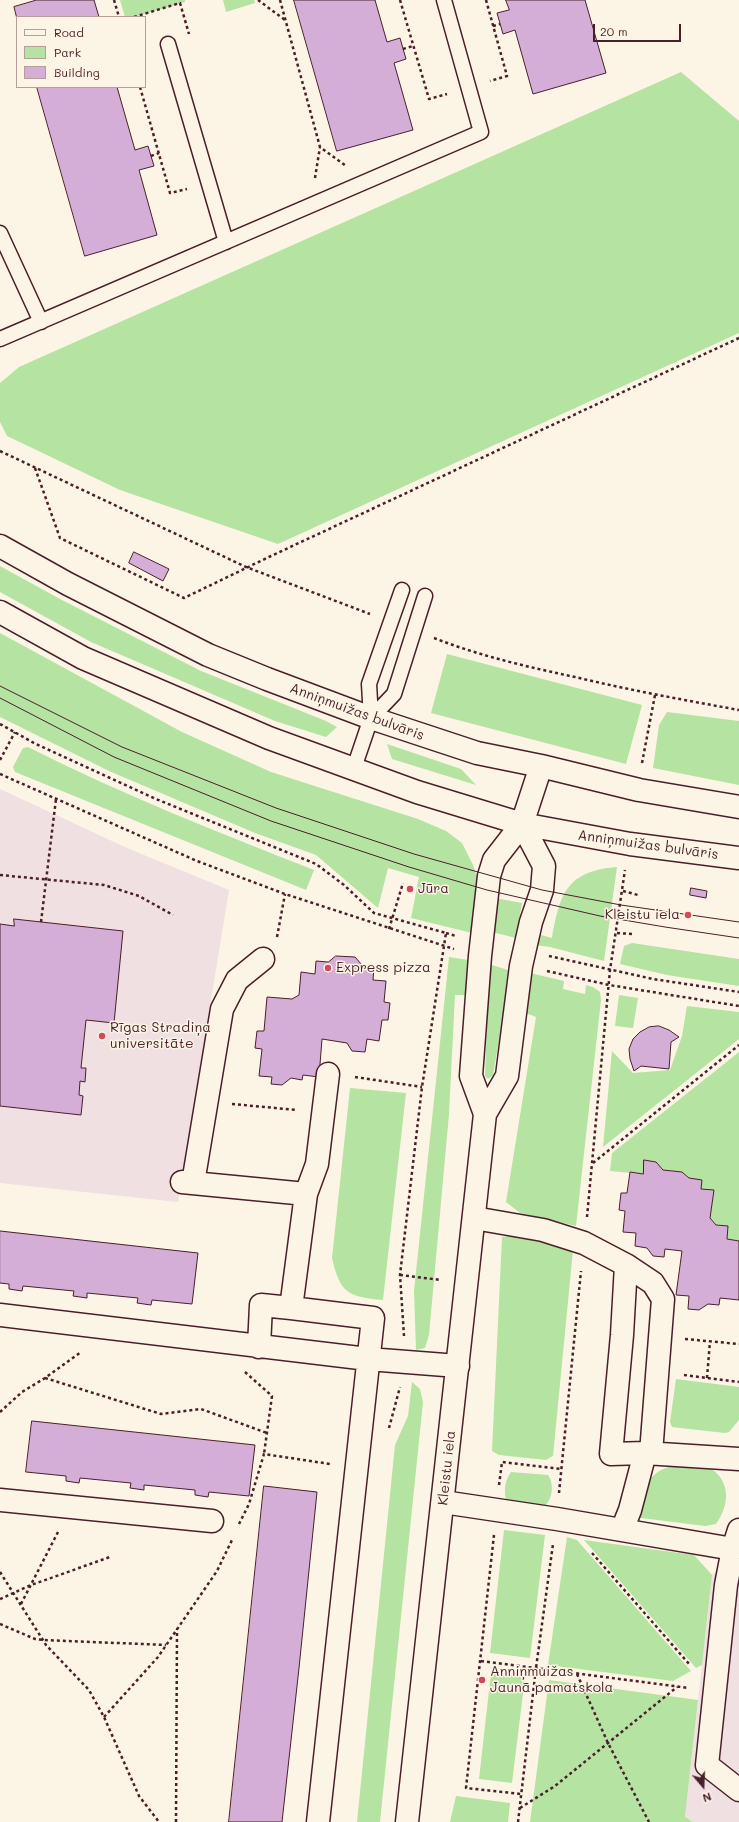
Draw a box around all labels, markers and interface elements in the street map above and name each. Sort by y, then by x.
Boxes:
legend [16,16,146,88]
scale bar [595,16,683,42]
text: 20 m [600,23,628,39]
text: Road [54,24,84,40]
text: Park [54,44,81,60]
text: Building [54,64,100,80]
street label: Anniņmuižas bulvāris [287,680,427,744]
street label: Anniņmuižas bulvāris [577,827,719,863]
place label: Jūra [418,881,449,897]
marker: Jūra [405,884,415,894]
place label: Kleistu iela [605,907,680,923]
marker: Kleistu iela [683,910,693,920]
place label: Express pizza [336,960,431,976]
marker: Express pizza [323,963,333,973]
place label: Rīgas Stradiņa universitāte [110,1020,211,1052]
marker: Rīgas Stradiņa universitāte [97,1031,107,1041]
street label: Kleistu iela [435,1430,459,1506]
place label: Anniņmuižas Jaunā pamatskola [490,1664,613,1696]
marker: Anniņmuižas Jaunā pamatskola [477,1675,487,1685]
north arrow [683,1766,723,1806]
text: N [701,1789,713,1806]

